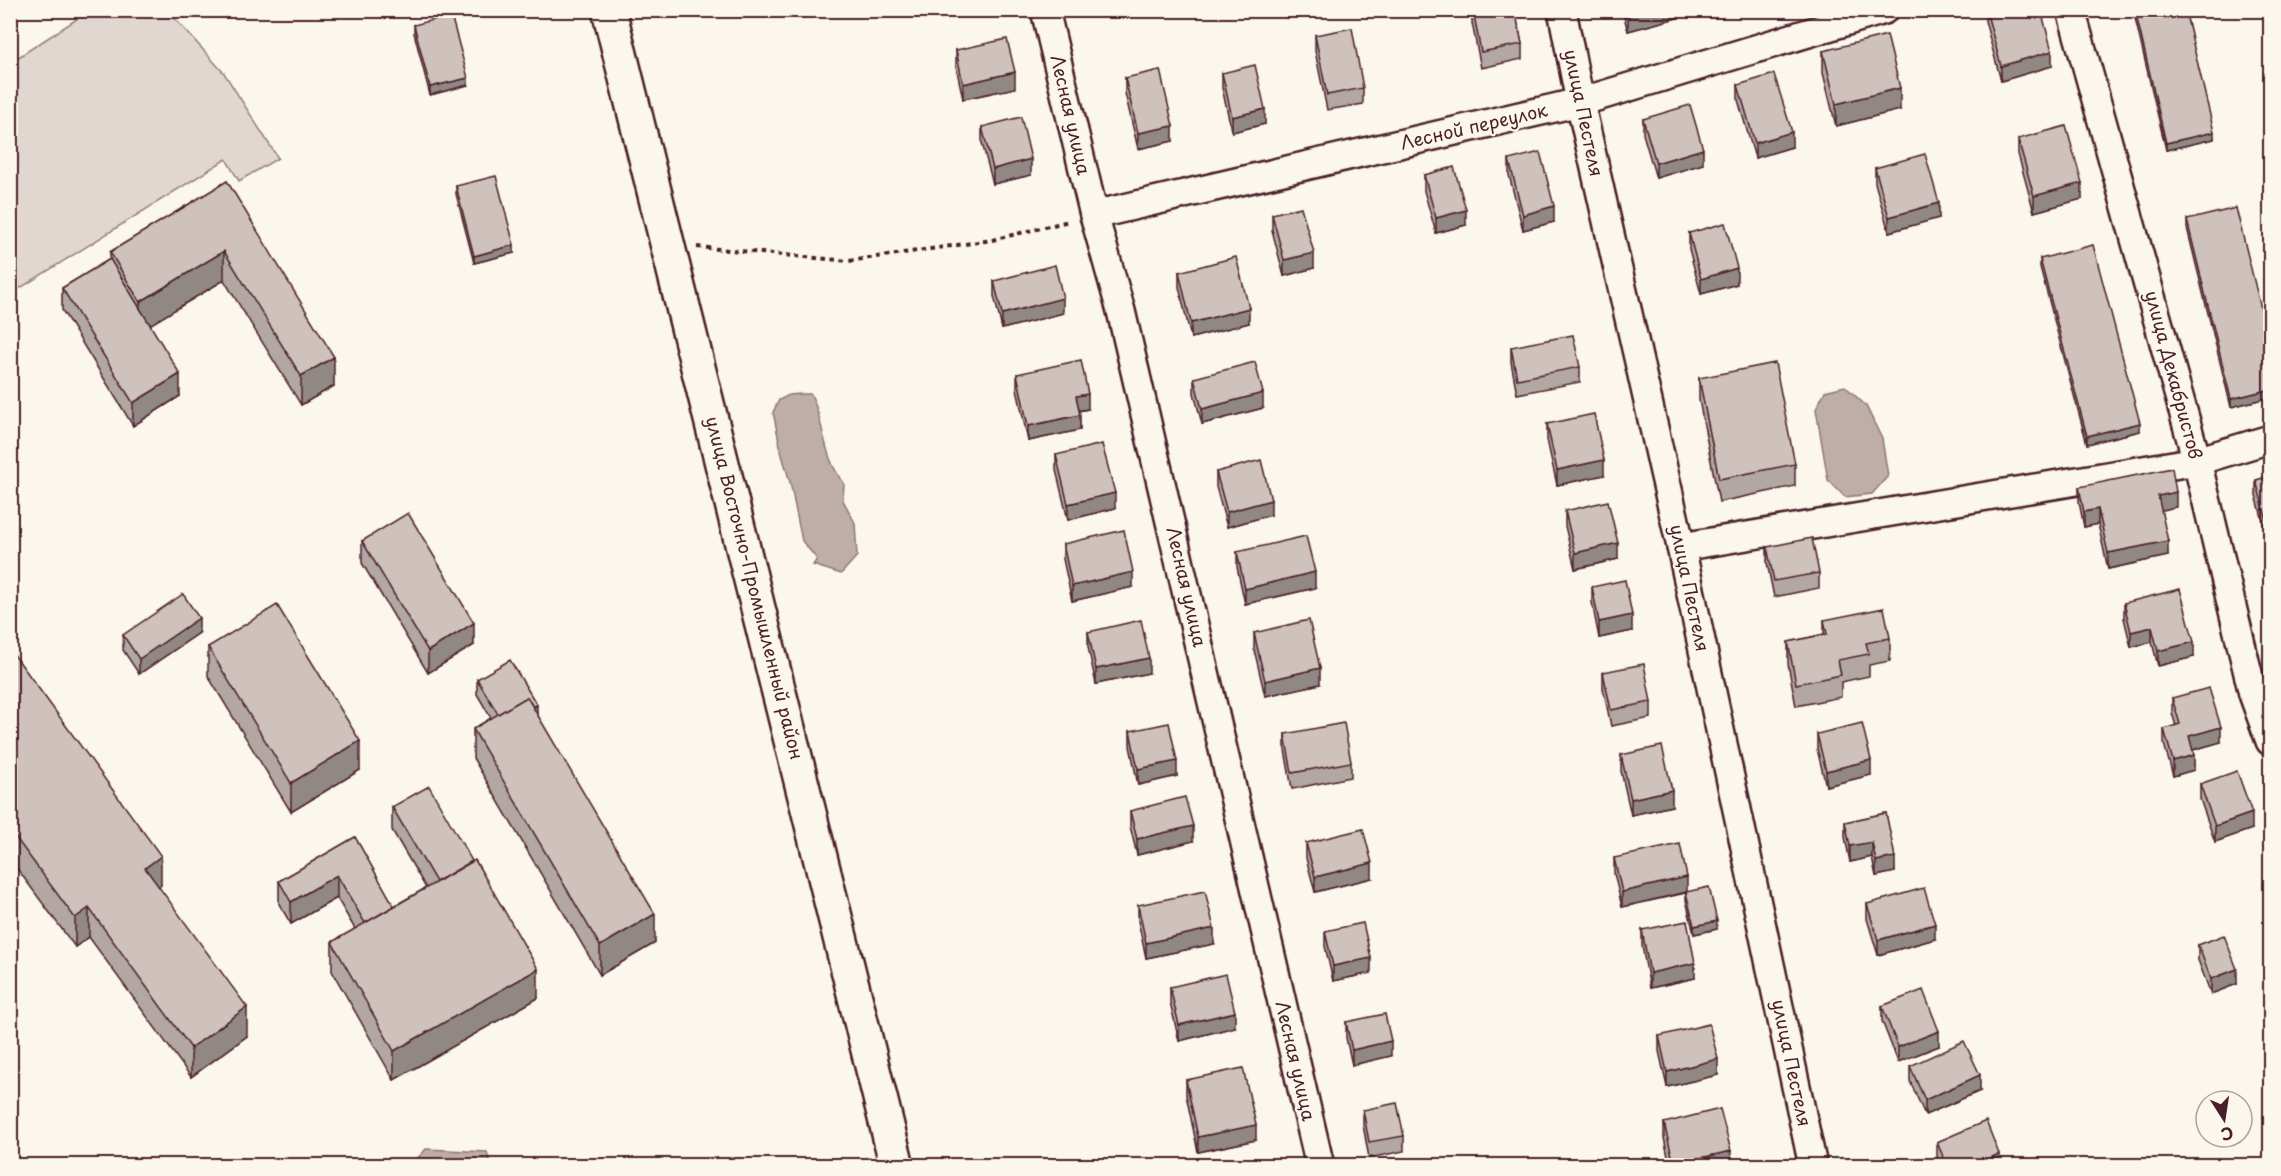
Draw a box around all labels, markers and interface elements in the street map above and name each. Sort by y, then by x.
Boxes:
street label: улица Пестеля [1558,47,1611,179]
street label: Лесная улица [1045,52,1099,178]
street label: Лесной переулок [1397,95,1550,156]
street label: улица Декабристов [2139,287,2210,462]
street label: улица Восточно-Промышленный район [700,413,811,762]
street label: улица Пестеля [1664,522,1717,654]
street label: Лесная улица [1161,524,1215,650]
street label: улица Пестеля [1766,997,1819,1129]
street label: Лесная улица [1270,998,1324,1124]
north arrow [2194,1089,2254,1149]
text: С [2219,1122,2236,1148]

